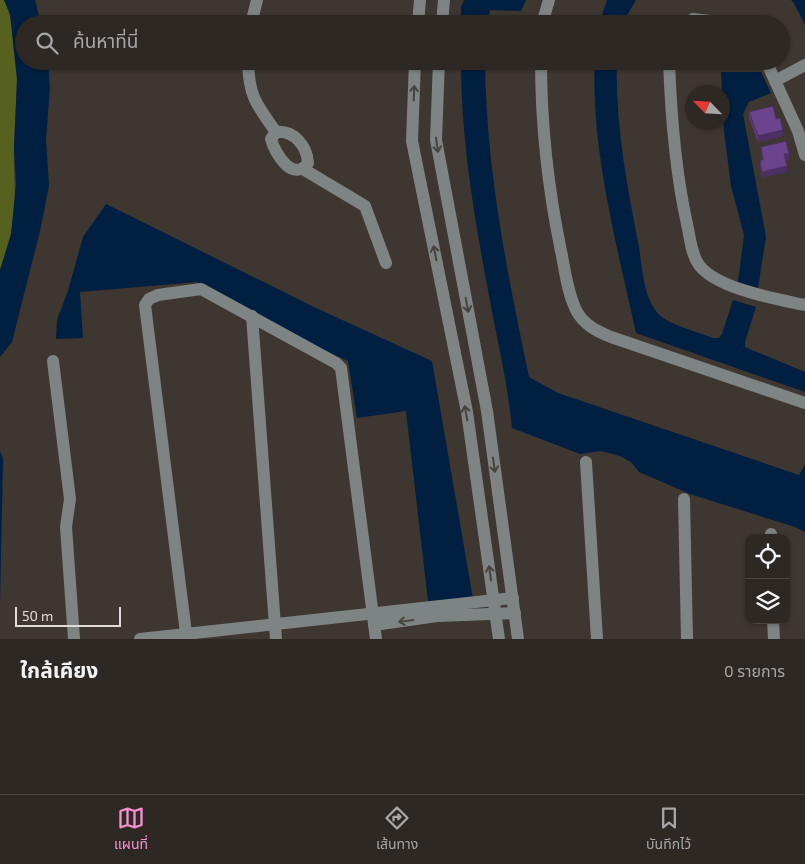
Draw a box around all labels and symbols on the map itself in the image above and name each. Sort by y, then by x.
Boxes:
one-way arrow [409,85,419,102]
north arrow [685,85,730,130]
one-way arrow [432,136,442,152]
one-way arrow [429,246,439,262]
one-way arrow [462,296,472,312]
one-way arrow [461,405,471,421]
one-way arrow [490,456,500,472]
one-way arrow [484,566,494,582]
scale bar [15,604,121,627]
one-way arrow [398,616,414,626]

